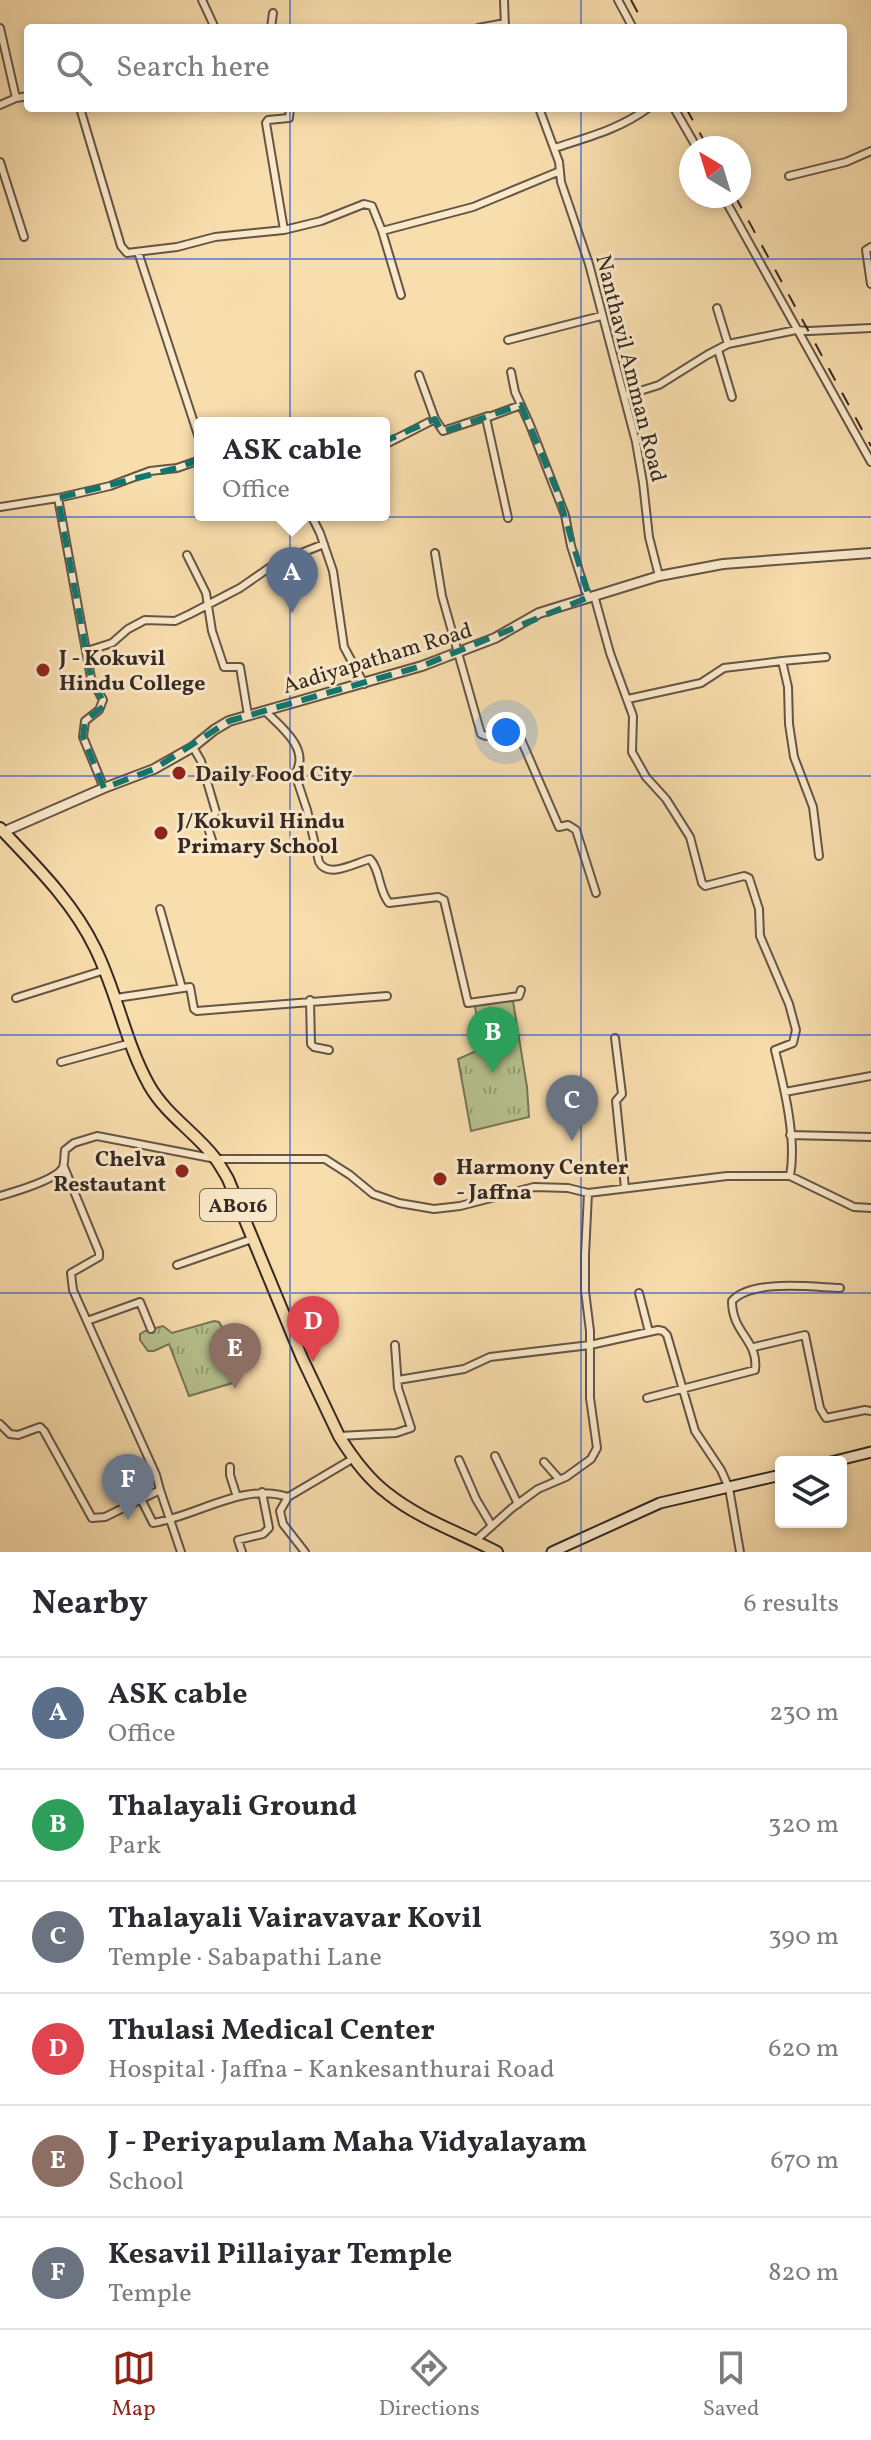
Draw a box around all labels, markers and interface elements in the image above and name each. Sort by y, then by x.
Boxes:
search box [24,24,847,112]
icon: search [52,46,96,90]
text: Search here [116,47,270,89]
north arrow [679,136,751,208]
street label: Nanthavil Amman Road [586,252,673,486]
popup [194,417,390,521]
text: ASK cable [222,430,362,472]
text: Office [222,472,290,508]
pin: A [266,547,318,613]
street label: Aadiyapatham Road [279,616,476,703]
place label: J - Kokuvil Hindu College [58,644,205,700]
marker: J - Kokuvil Hindu College [34,661,52,679]
your location [486,712,526,752]
place label: Daily Food City [195,760,353,791]
marker: Daily Food City [170,764,188,782]
place label: J/Kokuvil Hindu Primary School [176,807,345,863]
marker: J/Kokuvil Hindu Primary School [152,824,170,842]
pin: B [467,1007,519,1073]
pin: C [546,1075,598,1141]
place label: Chelva Restautant [53,1145,166,1201]
place label: Harmony Center - Jaffna [456,1153,629,1209]
marker: Chelva Restautant [173,1162,191,1180]
marker: Harmony Center - Jaffna [431,1170,449,1188]
road number: AB016 [200,1189,276,1221]
pin: D [287,1296,339,1362]
pin: E [209,1323,261,1389]
pin: F [102,1454,154,1520]
map controls [775,1456,847,1528]
button: layers [775,1456,847,1528]
text: Nearby [32,1581,148,1628]
text: 6 results [744,1586,839,1622]
text: ASK cable [108,1674,248,1716]
text: A [49,1695,67,1731]
text: 230 m [769,1695,839,1731]
text: Office [108,1716,176,1752]
text: Thalayali Ground [108,1786,357,1828]
text: B [49,1807,67,1843]
text: 320 m [768,1807,839,1843]
text: Park [108,1828,161,1864]
text: Thalayali Vairavavar Kovil [108,1898,482,1940]
text: C [50,1919,66,1955]
text: 390 m [768,1919,839,1955]
text: Temple · Sabapathi Lane [108,1940,382,1976]
text: Thulasi Medical Center [108,2010,435,2052]
text: D [48,2031,68,2067]
text: 620 m [768,2031,839,2067]
text: Hospital · Jaffna - Kankesanthurai Road [108,2052,555,2088]
text: J - Periyapulam Maha Vidyalayam [108,2122,587,2164]
text: E [50,2143,66,2179]
text: 670 m [770,2143,839,2179]
text: School [108,2164,184,2200]
text: Kesavil Pillaiyar Temple [108,2234,452,2276]
text: F [50,2255,66,2291]
text: 820 m [768,2255,839,2291]
text: Temple [108,2276,191,2312]
tab: Map [112,2346,156,2425]
tab: Directions [379,2346,480,2425]
tab: Saved [703,2346,759,2425]

